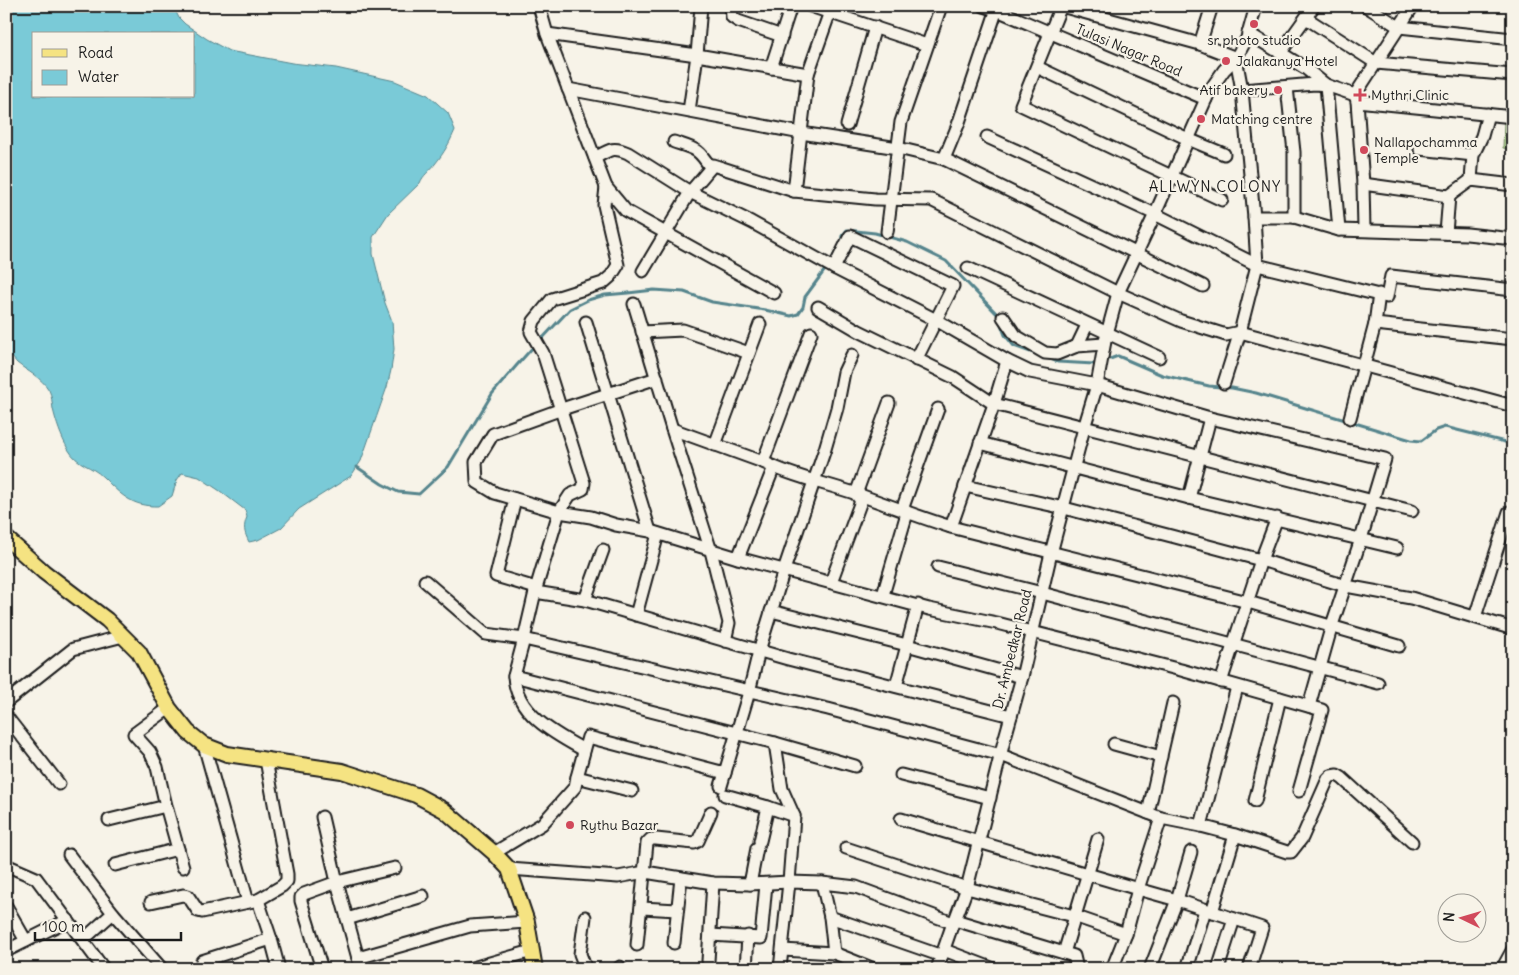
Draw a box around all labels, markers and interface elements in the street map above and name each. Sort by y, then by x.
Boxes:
marker: sr photo studio [1248,18,1260,30]
street label: Tulasi Nagar Road [1073,20,1185,80]
place label: sr photo studio [1207,31,1301,49]
legend [32,32,195,98]
text: Road [78,43,113,62]
place label: Jalakanya Hotel [1236,52,1338,70]
marker: Jalakanya Hotel [1220,55,1232,67]
text: Water [78,67,119,86]
place label: Atif bakery [1199,81,1268,99]
marker: Atif bakery [1272,84,1284,96]
place label: Mythri Clinic [1371,86,1449,104]
marker: Mythri Clinic [1353,88,1367,102]
place label: Matching centre [1211,110,1313,128]
marker: Matching centre [1195,113,1207,125]
place label: Nallapochamma Temple [1374,133,1477,167]
marker: Nallapochamma Temple [1358,144,1370,156]
district label: ALLWYN COLONY [1149,177,1281,196]
street label: Dr. Ambedkar Road [988,587,1036,711]
place label: Rythu Bazar [580,816,659,834]
marker: Rythu Bazar [564,819,576,831]
north arrow [1436,892,1486,942]
scale bar [35,910,181,942]
text: N [1440,911,1458,922]
text: 100 m [42,917,84,936]

